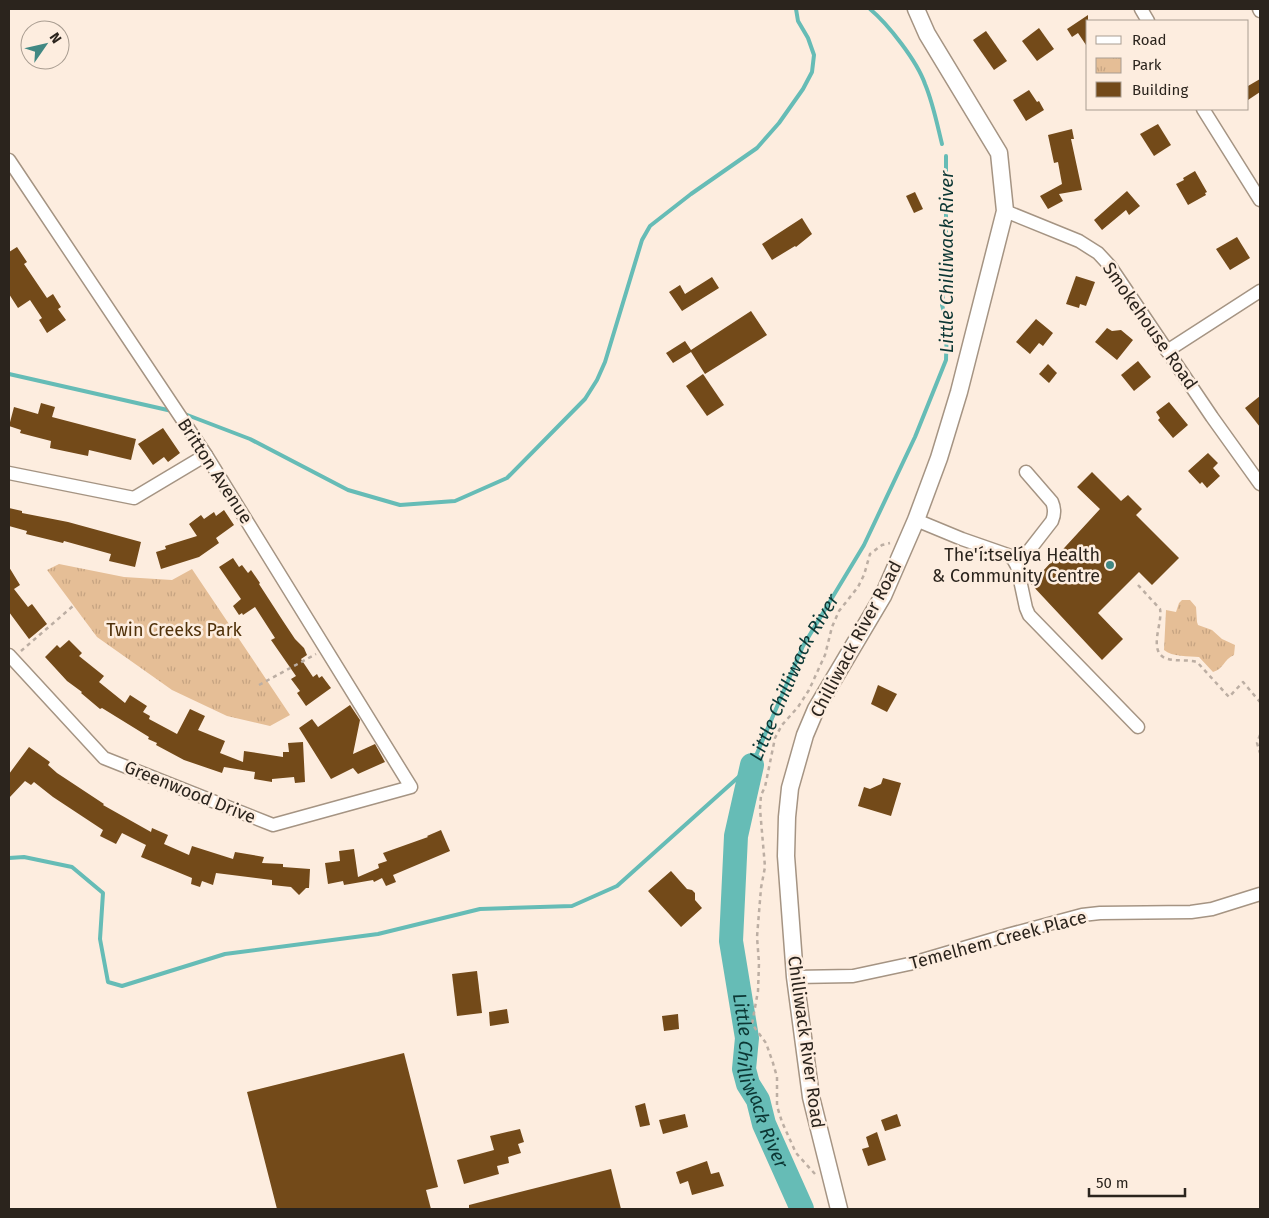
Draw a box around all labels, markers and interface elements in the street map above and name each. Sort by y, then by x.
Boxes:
north arrow [20,20,70,70]
legend [1086,20,1249,110]
text: N [46,29,65,47]
text: Road [1132,31,1167,49]
text: Park [1132,56,1162,74]
text: Building [1132,81,1188,99]
water label: Little Chilliwack River [935,170,958,353]
street label: Smokehouse Road [1098,258,1202,394]
street label: Britton Avenue [173,414,257,528]
place label: The'í:tselíya Health & Community Centre [932,544,1100,587]
street label: Chilliwack River Road [805,557,907,721]
marker: The'í:tselíya Health & Community Centre [1104,559,1116,571]
water label: Little Chilliwack River [744,589,844,764]
park label: Twin Creeks Park [106,619,243,641]
street label: Greenwood Drive [121,756,259,828]
street label: Temelhem Creek Place [907,906,1089,974]
street label: Chilliwack River Road [783,954,829,1130]
water label: Little Chilliwack River [728,991,793,1172]
scale bar [1089,1166,1185,1198]
text: 50 m [1096,1174,1129,1192]

